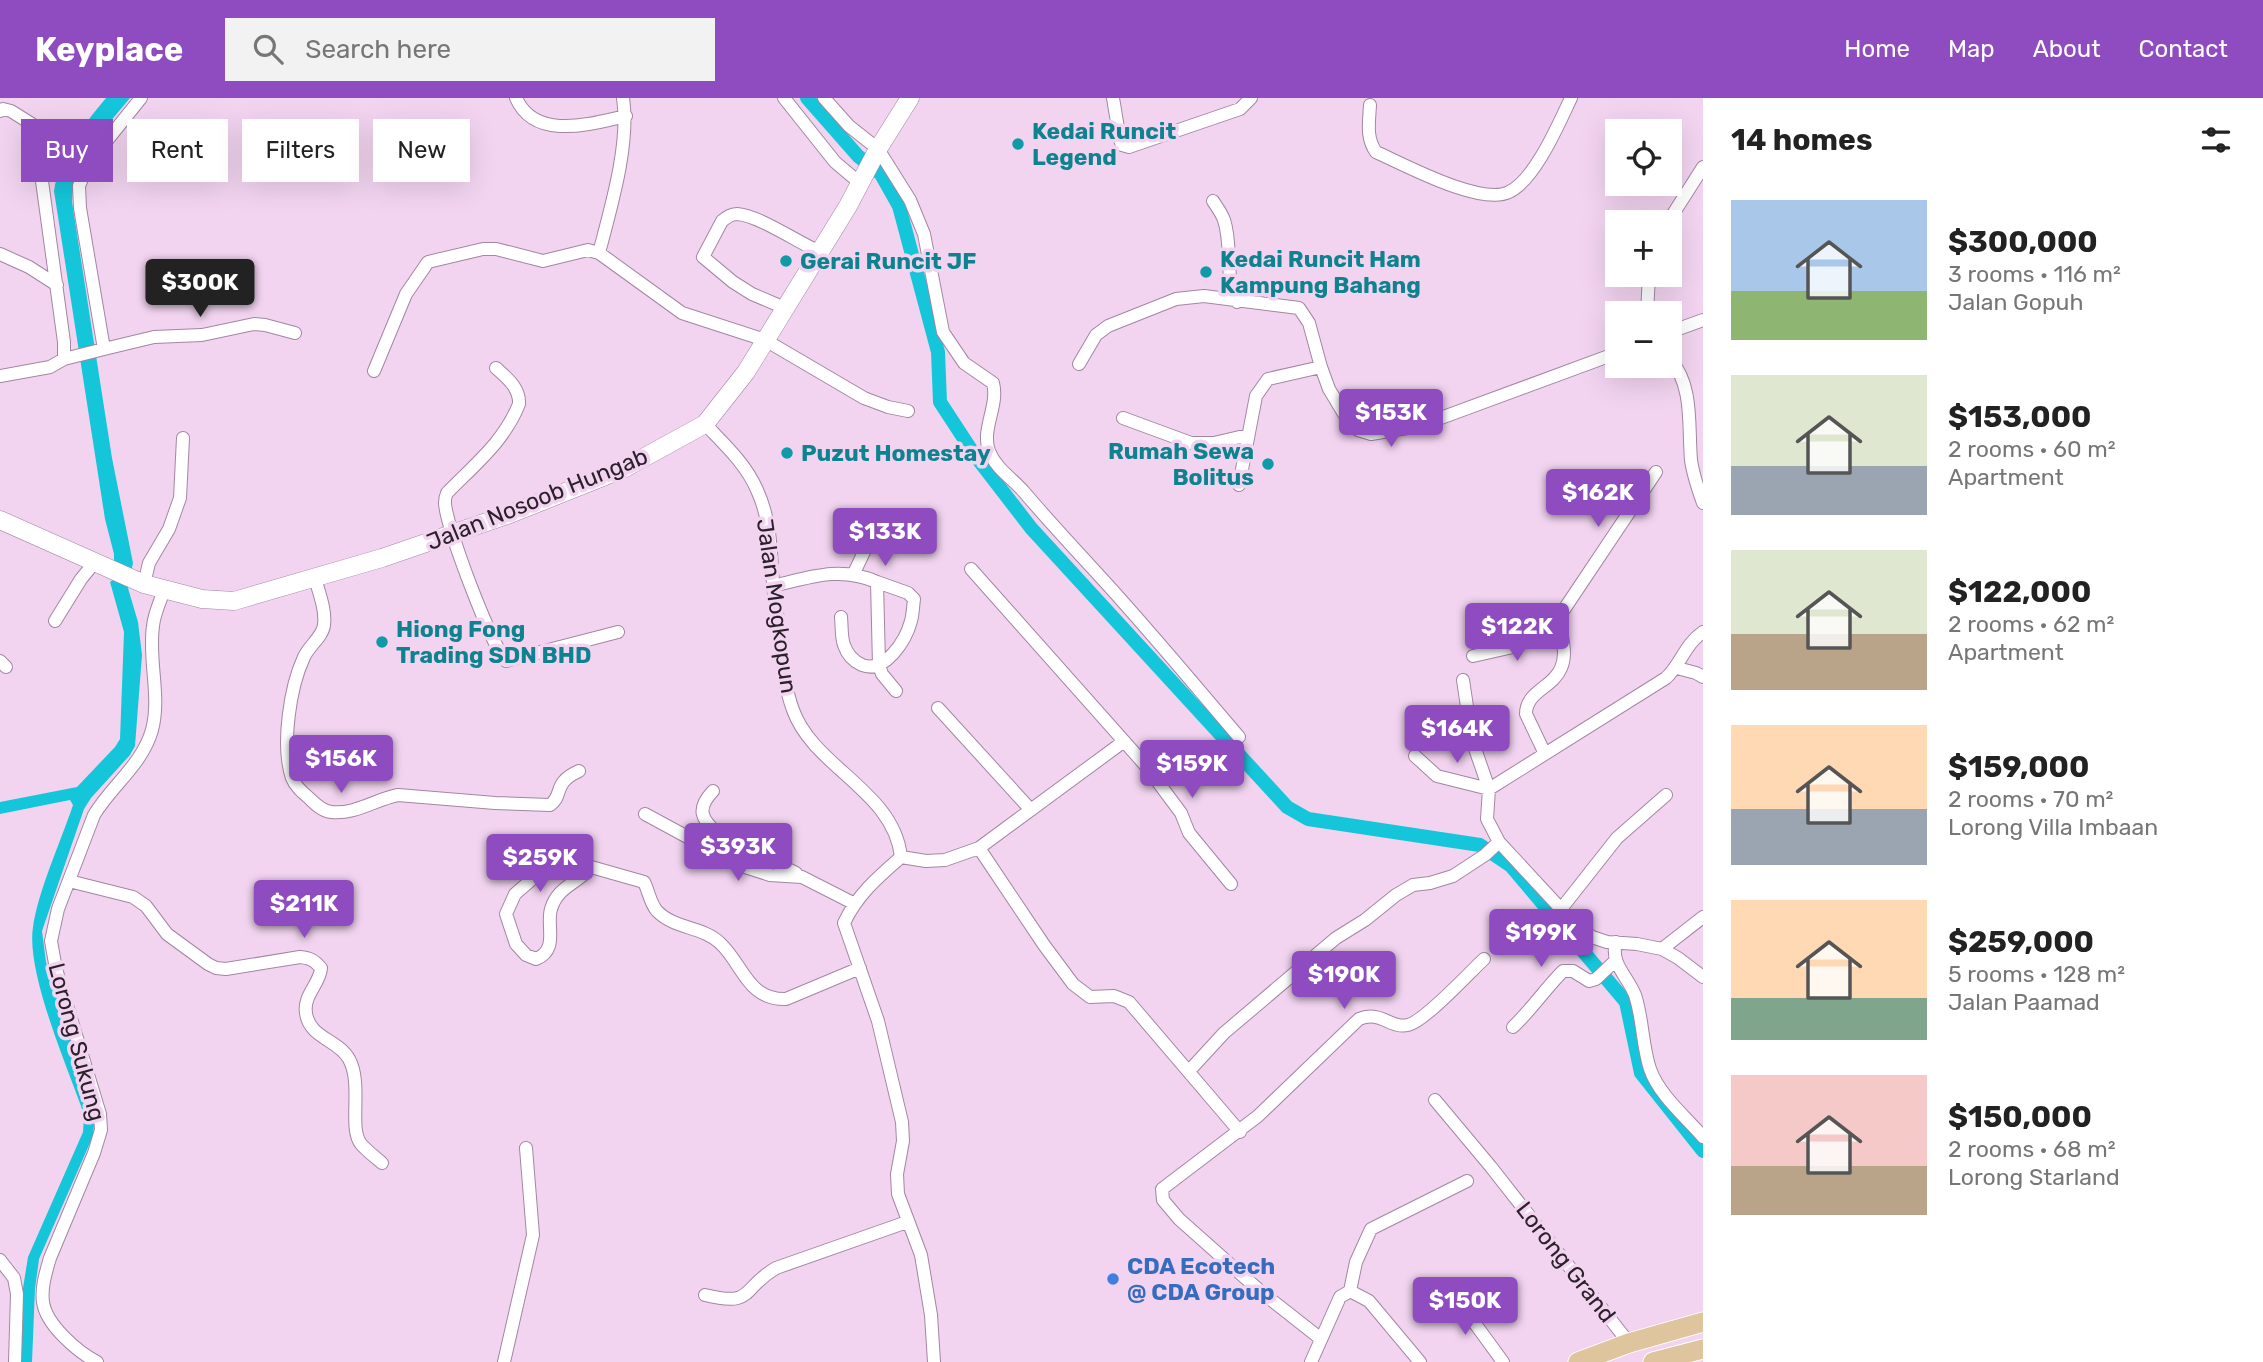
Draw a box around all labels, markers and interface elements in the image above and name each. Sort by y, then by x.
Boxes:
search box [225,18,715,81]
text: Keyplace [35,30,183,69]
icon: search [249,30,287,68]
text: Search here [305,34,451,65]
text: Home [1844,35,1910,63]
text: Map [1948,35,1995,63]
text: About [2033,35,2101,63]
text: Contact [2139,35,2228,63]
place label: Kedai Runcit Legend [1032,117,1176,171]
chip: Buy [21,119,113,182]
chip: Rent [127,119,228,182]
chip: Filters [242,119,359,182]
chip: New [373,119,470,182]
map controls [1605,119,1682,378]
button: locate [1605,119,1682,196]
icon: filters [2197,121,2235,159]
text: 14 homes [1731,122,1873,158]
marker: Kedai Runcit Legend [1010,136,1026,152]
button: + [1605,210,1682,287]
text: $300,000 [1948,224,2098,260]
icon: home [1787,228,1871,312]
place label: Kedai Runcit Ham Kampung Bahang [1220,245,1421,299]
place label: Gerai Runcit JF [800,247,976,275]
marker: Gerai Runcit JF [778,253,794,269]
pin: $300K [151,260,249,319]
text: 3 rooms · 116 m² [1948,260,2121,288]
marker: Kedai Runcit Ham Kampung Bahang [1198,264,1214,280]
text: $300K [161,268,239,296]
text: Jalan Gopuh [1948,288,2083,316]
button: − [1605,301,1682,378]
pin: $153K [1342,390,1440,449]
text: $153K [1355,398,1427,426]
text: $153,000 [1948,399,2091,435]
icon: home [1787,403,1871,487]
text: 2 rooms · 60 m² [1948,435,2116,463]
place label: Rumah Sewa Bolitus [1108,437,1254,491]
place label: Puzut Homestay [801,439,991,467]
street label: Jalan Nosoob Hungab [422,442,652,556]
marker: Puzut Homestay [779,445,795,461]
marker: Rumah Sewa Bolitus [1260,456,1276,472]
text: Apartment [1948,463,2064,491]
pin: $162K [1549,470,1647,529]
text: $162K [1562,478,1634,506]
pin: $133K [836,508,934,568]
street label: Jalan Mogkopun [751,517,803,695]
text: $133K [849,517,921,545]
text: $122,000 [1948,574,2091,610]
icon: home [1787,578,1871,662]
pin: $122K [1468,603,1566,663]
text: 2 rooms · 62 m² [1948,610,2114,638]
text: $122K [1481,612,1553,640]
place label: Hiong Fong Trading SDN BHD [396,615,591,669]
marker: Hiong Fong Trading SDN BHD [374,634,390,650]
text: Apartment [1948,638,2064,666]
pin: $164K [1408,706,1506,765]
text: $164K [1421,714,1493,742]
pin: $156K [292,736,390,795]
pin: $159K [1143,740,1241,800]
text: $156K [305,744,377,772]
text: $159K [1156,749,1228,777]
text: $159,000 [1948,749,2089,785]
icon: home [1787,753,1871,837]
text: 2 rooms · 70 m² [1948,785,2113,813]
text: Lorong Villa Imbaan [1948,813,2158,841]
pin: $393K [689,824,787,883]
text: $393K [700,832,776,860]
pin: $259K [491,834,589,894]
text: $259K [502,843,578,871]
pin: $211K [255,880,353,940]
text: $211K [270,889,338,917]
pin: $199K [1492,910,1590,969]
text: $199K [1505,918,1577,946]
text: $259,000 [1948,924,2094,960]
icon: home [1787,928,1871,1012]
pin: $190K [1295,951,1393,1011]
street label: Lorong Sukung [42,960,112,1124]
text: $190K [1308,960,1380,988]
text: 5 rooms · 128 m² [1948,960,2125,988]
text: Jalan Paamad [1948,988,2100,1016]
text: $150,000 [1948,1099,2092,1135]
icon: home [1787,1103,1871,1187]
text: 2 rooms · 68 m² [1948,1135,2116,1163]
text: Lorong Starland [1948,1163,2120,1191]
street label: Lorong Grand [1510,1196,1622,1328]
place label: CDA Ecotech @ CDA Group [1127,1252,1275,1306]
marker: CDA Ecotech @ CDA Group [1105,1271,1121,1287]
pin: $150K [1416,1278,1514,1337]
text: $150K [1429,1286,1501,1314]

